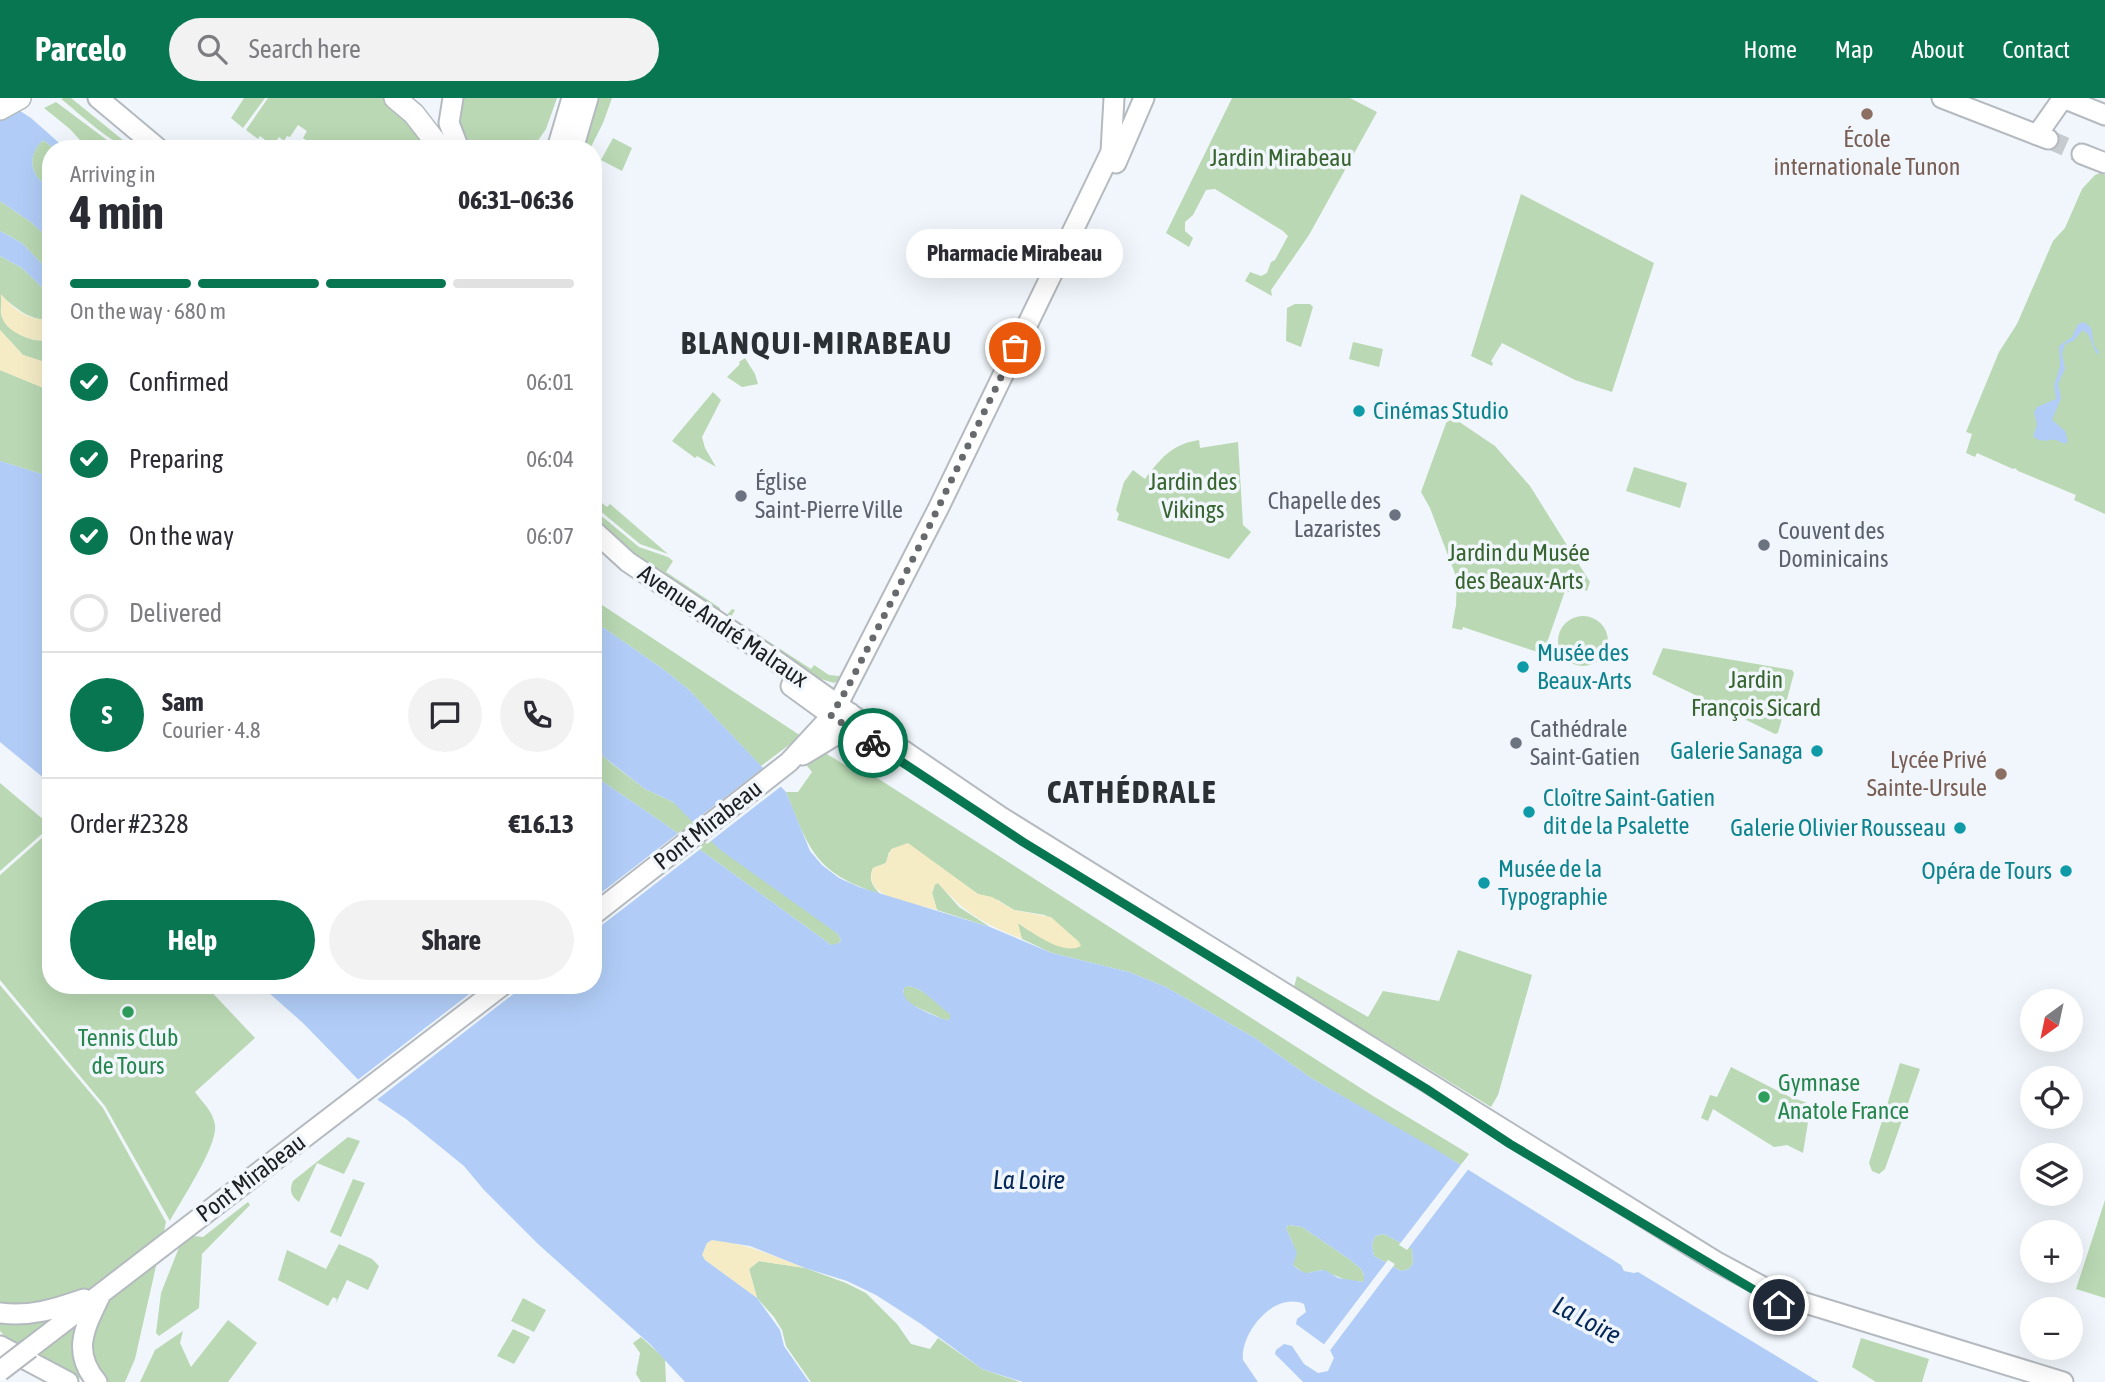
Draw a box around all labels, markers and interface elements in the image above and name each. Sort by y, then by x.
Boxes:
search box [169,18,659,81]
text: Parcelo [35,30,127,68]
icon: search [193,30,231,68]
text: Search here [249,34,361,64]
text: Home [1743,36,1797,63]
text: Map [1835,36,1873,63]
text: About [1911,36,1964,63]
text: Contact [2002,36,2070,63]
marker: École internationale Tunon [1859,106,1875,122]
place label: École internationale Tunon [1774,125,1960,180]
park label: Jardin Mirabeau [1210,144,1352,171]
text: Arriving in [70,161,156,187]
text: 06:31–06:36 [458,185,574,215]
text: 4 min [70,186,164,239]
callout: Pharmacie Mirabeau [906,229,1124,278]
text: Pharmacie Mirabeau [927,240,1102,266]
text: On the way · 680 m [70,298,226,324]
pin [985,318,1045,378]
district label: BLANQUI-MIRABEAU [681,324,953,361]
icon: bag [996,329,1034,367]
icon: check [70,363,108,401]
text: Confirmed [129,367,229,397]
text: 06:01 [526,369,574,395]
place label: Cinémas Studio [1373,397,1509,424]
marker: Cinémas Studio [1351,403,1367,419]
icon: check [70,440,108,478]
text: Preparing [129,444,223,474]
text: 06:04 [526,446,574,472]
place label: Église Saint-Pierre Ville [755,468,903,523]
park label: Jardin des Vikings [1149,468,1237,523]
place label: Chapelle des Lazaristes [1268,487,1381,542]
marker: Église Saint-Pierre Ville [733,488,749,504]
marker: Chapelle des Lazaristes [1387,507,1403,523]
icon: check [70,517,108,555]
place label: Couvent des Dominicains [1778,517,1888,572]
text: On the way [129,521,234,551]
text: 06:07 [526,523,574,549]
marker: Couvent des Dominicains [1756,537,1772,553]
park label: Jardin du Musée des Beaux-Arts [1448,539,1590,594]
street label: Avenue André Malraux [633,559,813,692]
text: Delivered [129,598,222,628]
place label: Musée des Beaux-Arts [1537,639,1632,694]
marker: Musée des Beaux-Arts [1515,659,1531,675]
park label: Jardin François Sicard [1691,666,1821,721]
button: chat [408,678,482,752]
button: phone [500,678,574,752]
text: Sam [162,687,204,717]
text: S [102,700,112,730]
courier [838,708,908,778]
place label: Cathédrale Saint-Gatien [1530,715,1640,770]
text: Courier · 4.8 [162,717,261,743]
icon: bike [854,724,892,762]
marker: Cathédrale Saint-Gatien [1508,735,1524,751]
place label: Galerie Sanaga [1670,737,1803,764]
marker: Galerie Sanaga [1809,743,1825,759]
place label: Lycée Privé Sainte-Ursule [1867,746,1987,801]
marker: Lycée Privé Sainte-Ursule [1993,766,2009,782]
district label: CATHÉDRALE [1047,773,1217,810]
street label: Pont Mirabeau [649,774,767,875]
place label: Cloître Saint-Gatien dit de la Psalette [1543,784,1715,839]
marker: Cloître Saint-Gatien dit de la Psalette [1521,804,1537,820]
text: Order #2328 [70,809,189,839]
text: €16.13 [509,809,574,839]
place label: Galerie Olivier Rousseau [1730,814,1946,841]
marker: Galerie Olivier Rousseau [1952,820,1968,836]
place label: Musée de la Typographie [1498,855,1608,910]
place label: Opéra de Tours [1922,857,2052,884]
marker: Opéra de Tours [2058,863,2074,879]
marker: Musée de la Typographie [1476,875,1492,891]
button: Help [70,900,315,980]
button: Share [329,900,574,980]
north arrow [2020,989,2082,1052]
map controls [2020,989,2083,1360]
marker: Tennis Club de Tours [120,1004,136,1020]
place label: Tennis Club de Tours [78,1024,178,1079]
button: locate [2020,1066,2083,1129]
place label: Gymnase Anatole France [1778,1069,1909,1124]
marker: Gymnase Anatole France [1756,1089,1772,1105]
street label: Pont Mirabeau [191,1128,310,1227]
button: layers [2020,1143,2083,1206]
water label: La Loire [993,1165,1065,1195]
button: + [2020,1220,2083,1283]
pin [1749,1275,1809,1335]
icon: home [1760,1286,1798,1324]
water label: La Loire [1548,1290,1626,1350]
button: − [2020,1297,2083,1360]

